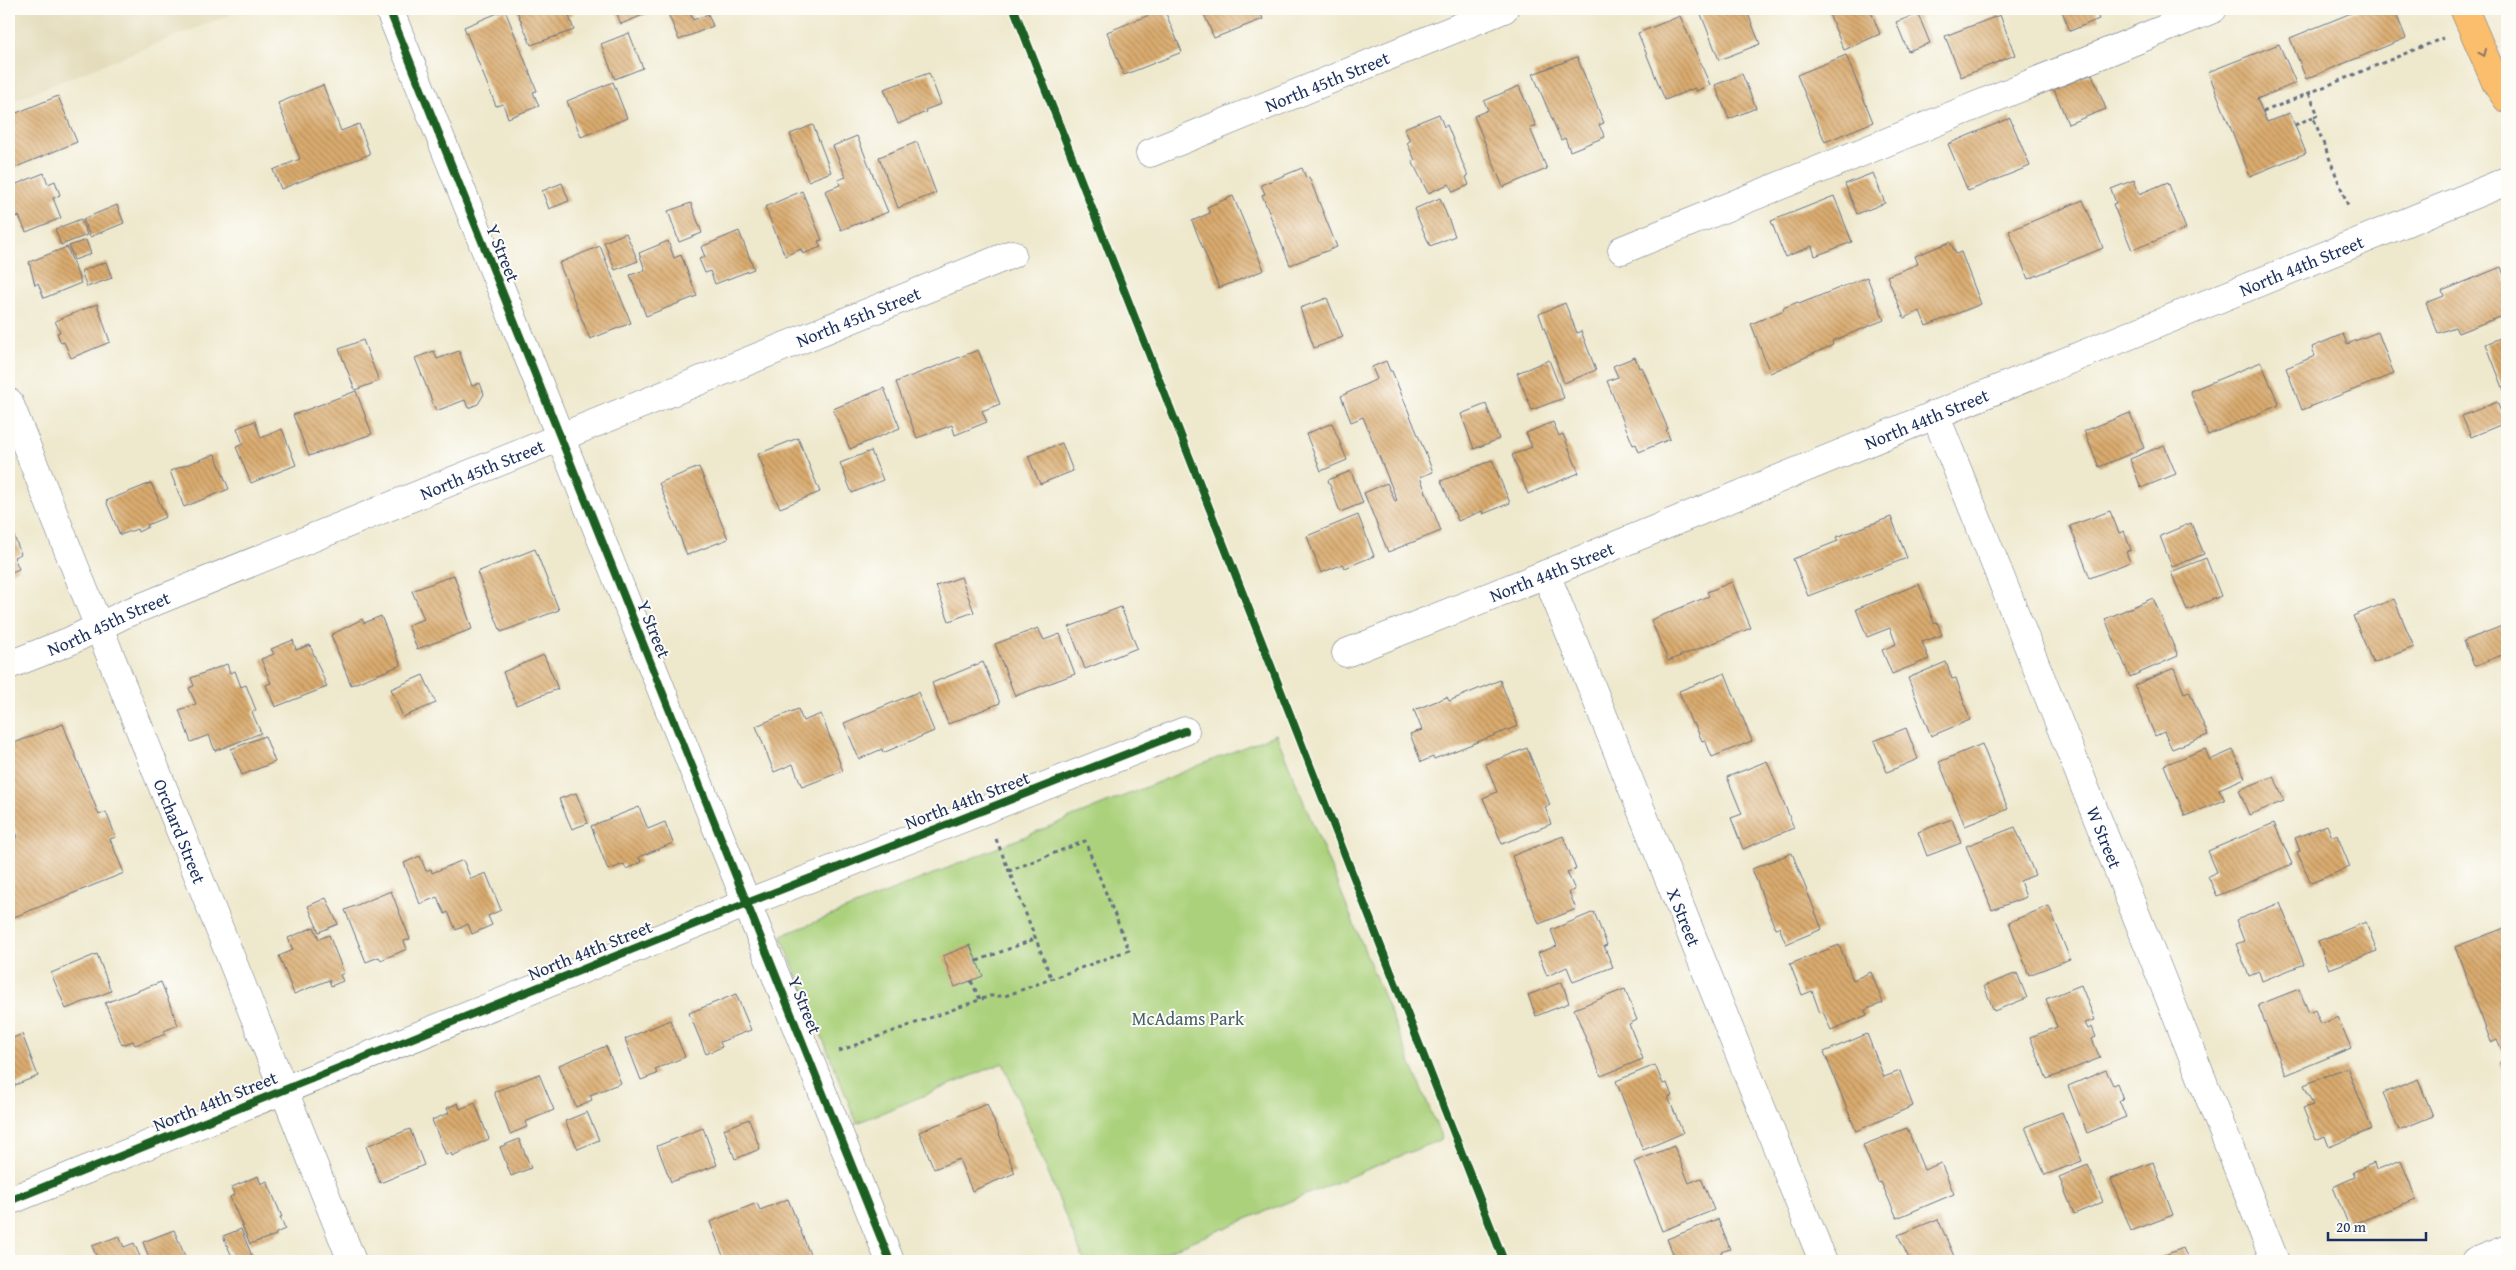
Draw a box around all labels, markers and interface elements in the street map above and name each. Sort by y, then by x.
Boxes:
street label: North 45th Street [1261,43,1394,118]
one-way arrow [2478,49,2488,57]
street label: Y Street [479,220,527,287]
street label: North 44th Street [2235,227,2368,303]
street label: North 45th Street [792,279,925,354]
street label: North 44th Street [1860,381,1993,456]
street label: North 45th Street [416,431,549,506]
street label: North 44th Street [1485,534,1618,609]
street label: North 45th Street [43,583,174,662]
street label: Y Street [630,596,678,663]
street label: North 44th Street [901,763,1034,836]
street label: Orchard Street [147,775,214,888]
street label: W Street [2080,802,2130,873]
street label: X Street [1660,884,1708,951]
street label: North 44th Street [524,913,657,987]
street label: Y Street [781,972,829,1039]
park label: McAdams Park [1132,1005,1245,1032]
street label: North 44th Street [149,1064,282,1138]
scale bar [2328,1210,2426,1242]
text: 20 m [2336,1216,2367,1237]

